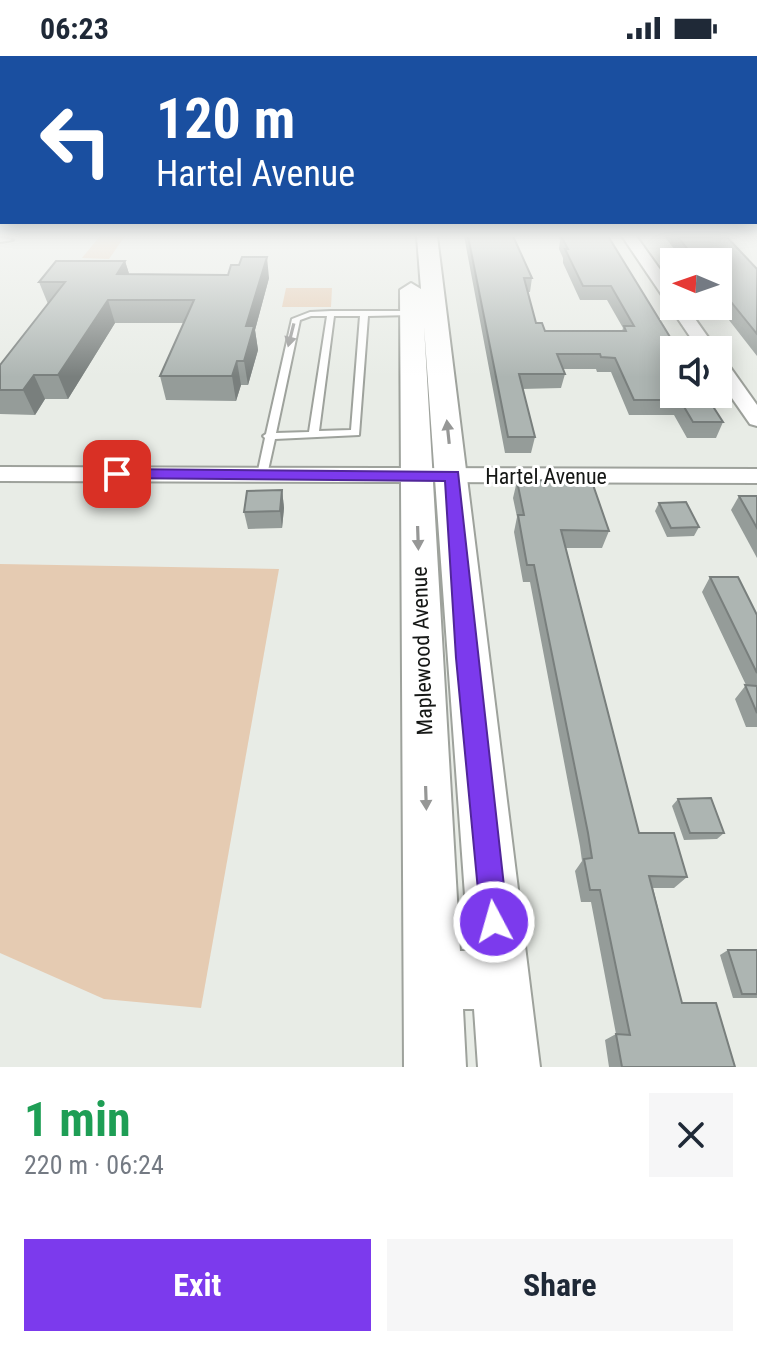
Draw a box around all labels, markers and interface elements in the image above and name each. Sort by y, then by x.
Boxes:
text: 06:23 [40,11,109,46]
text: 120 m [156,86,295,152]
icon: left [24,88,128,192]
text: Hartel Avenue [156,153,355,195]
north arrow [660,248,732,320]
map controls [660,248,732,408]
one-way arrow [284,323,297,348]
button: sound [660,336,732,408]
one-way arrow [441,419,454,444]
pin [83,440,151,508]
icon: arrive [95,452,139,496]
street label: Hartel Avenue [485,464,607,489]
one-way arrow [412,526,425,551]
street label: Maplewood Avenue [407,566,437,736]
one-way arrow [420,786,433,811]
position arrow [452,880,536,964]
text: 1 min [24,1091,131,1148]
button: close [649,1093,733,1177]
text: 220 m · 06:24 [24,1150,164,1180]
button: Exit [24,1239,371,1331]
button: Share [387,1239,733,1331]

